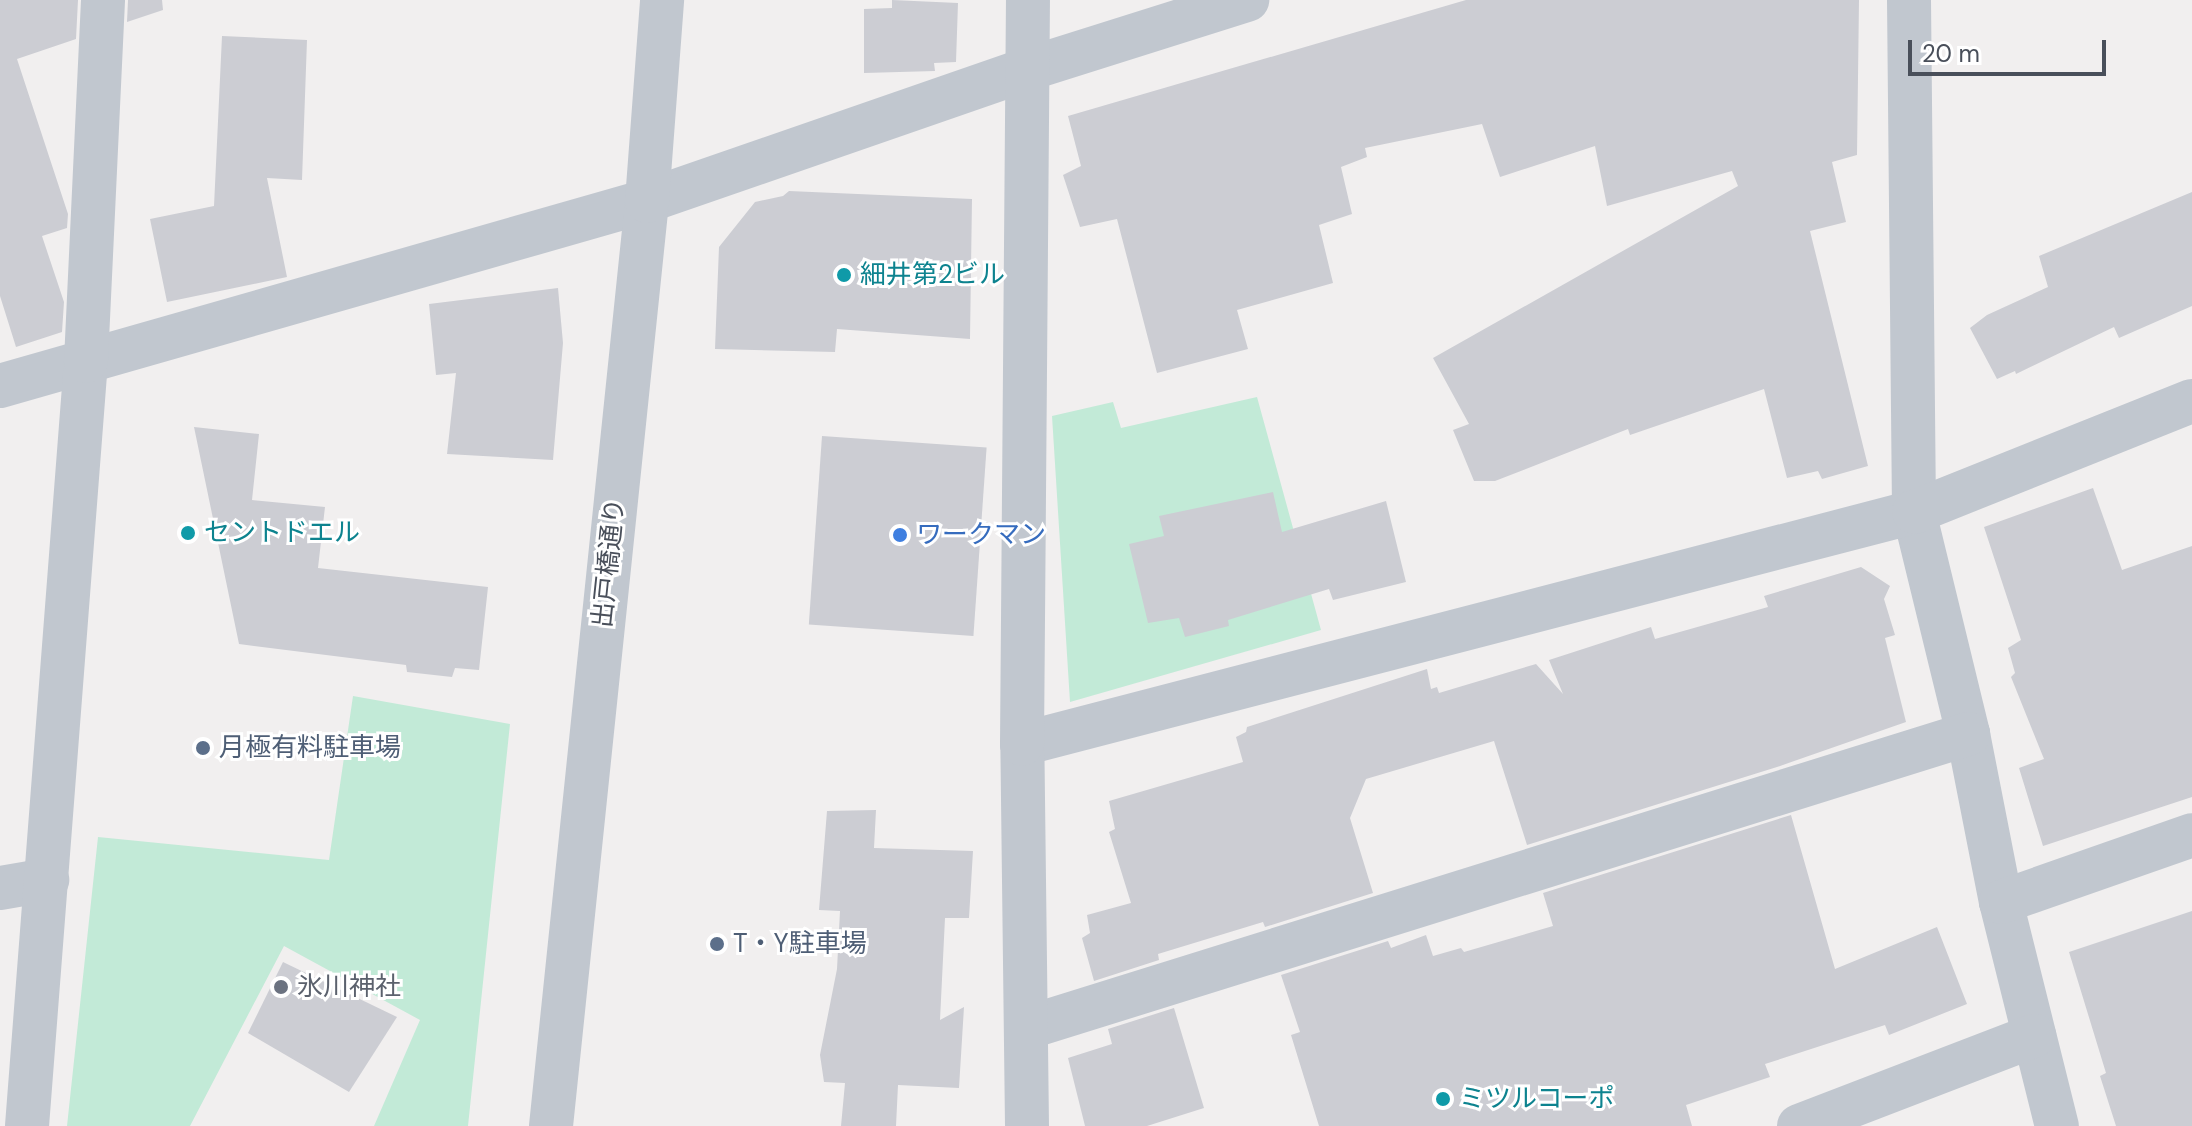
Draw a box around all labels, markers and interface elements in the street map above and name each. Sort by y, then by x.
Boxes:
scale bar [1912,24,2110,74]
text: 20 m [1922,38,1980,69]
place label: 細井第2ビル [860,259,1005,291]
marker: 細井第2ビル [835,266,853,284]
street label: 出戸橋通り [587,497,631,629]
place label: セントドエル [204,517,360,549]
place label: ワークマン [916,519,1046,551]
marker: セントドエル [179,524,197,542]
marker: ワークマン [891,526,909,544]
place label: 月極有料駐車場 [219,732,401,764]
marker: 月極有料駐車場 [194,739,212,757]
place label: T・Y駐車場 [733,928,867,960]
marker: T・Y駐車場 [708,935,726,953]
place label: 氷川神社 [297,971,401,1003]
marker: 氷川神社 [272,978,290,996]
place label: ミツルコーポ [1459,1083,1615,1115]
marker: ミツルコーポ [1434,1090,1452,1108]

